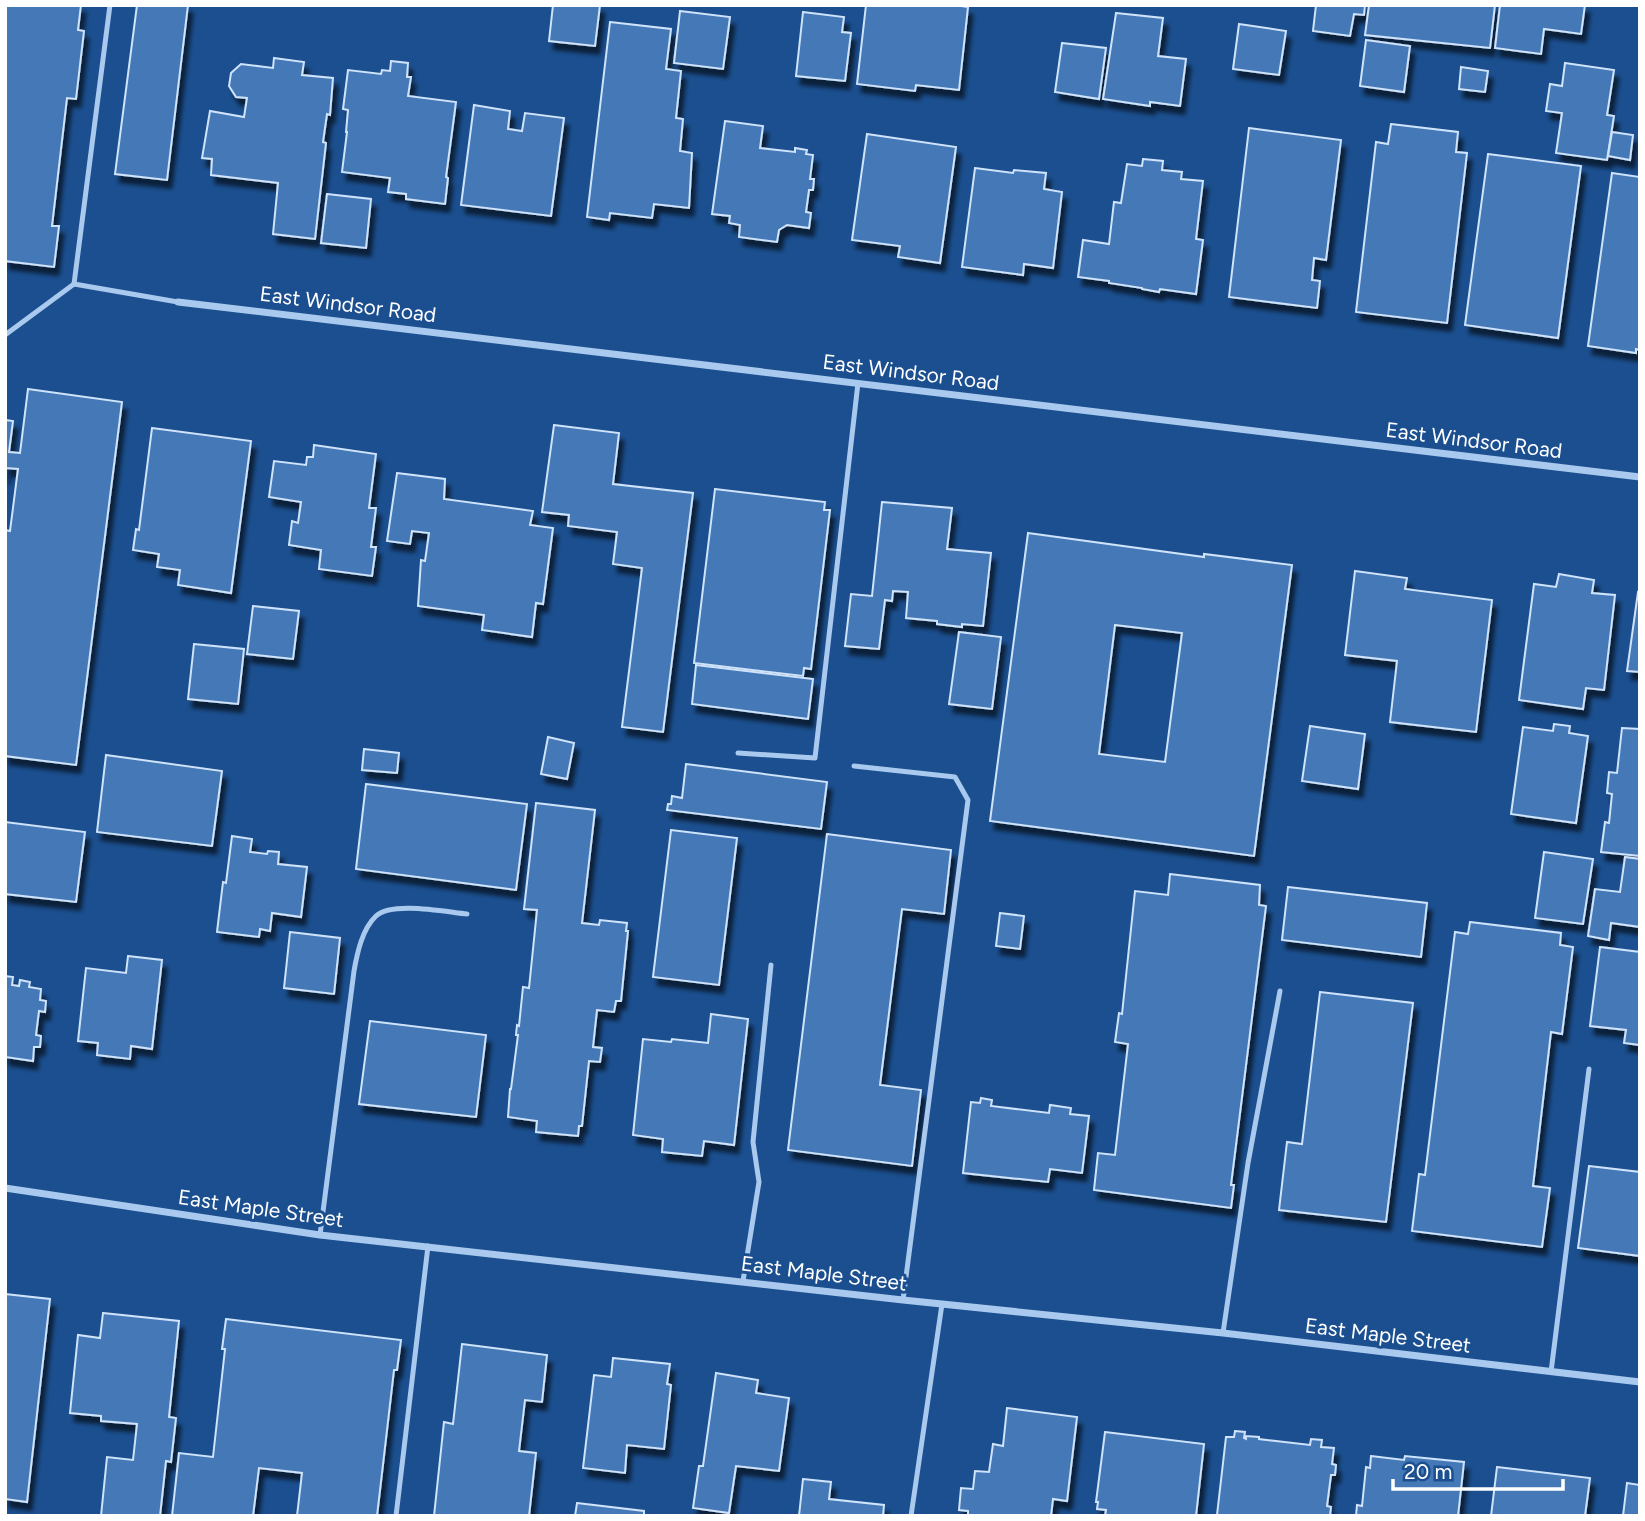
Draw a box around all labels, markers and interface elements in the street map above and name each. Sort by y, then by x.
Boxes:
street label: East Windsor Road [258,281,438,327]
street label: East Windsor Road [821,349,1001,395]
street label: East Windsor Road [1384,417,1564,463]
street label: East Maple Street [177,1184,345,1232]
street label: East Maple Street [740,1250,908,1296]
street label: East Maple Street [1304,1312,1472,1358]
scale bar [1393,1448,1563,1492]
text: 20 m [1404,1459,1452,1484]

